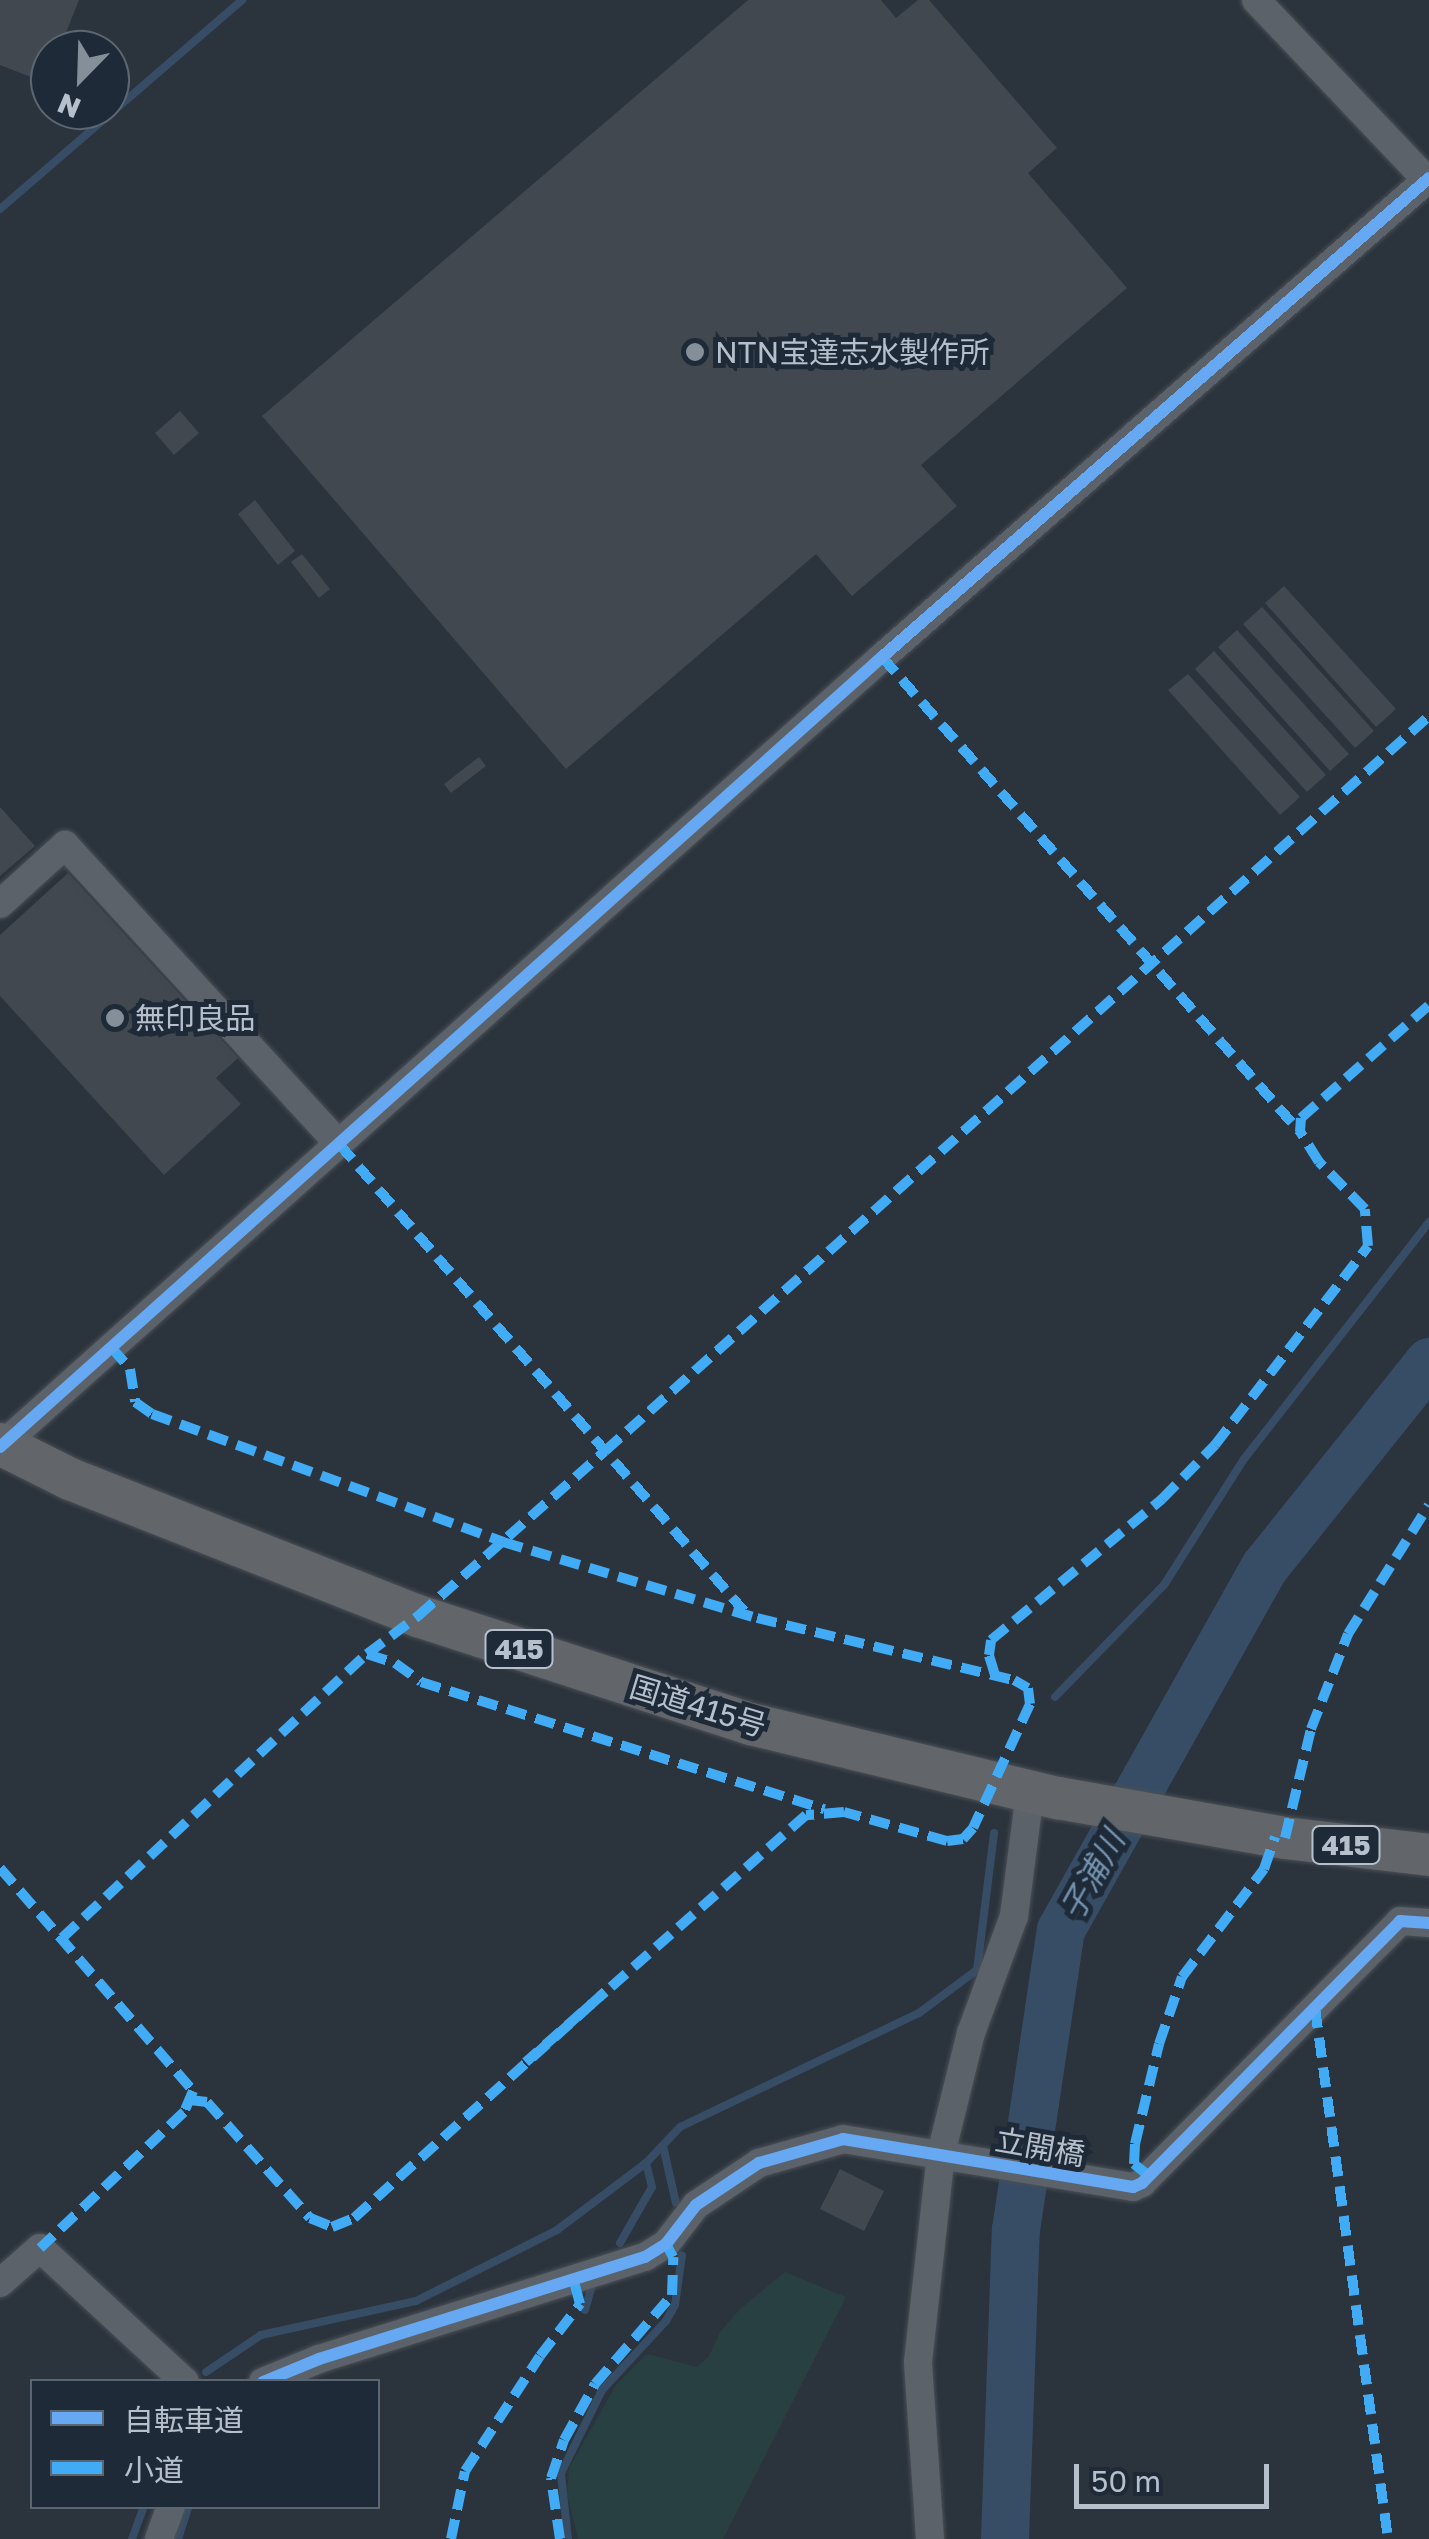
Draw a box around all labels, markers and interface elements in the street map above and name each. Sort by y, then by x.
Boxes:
north arrow [30,30,130,130]
text: N [53,87,85,126]
place label: NTN宝達志水製作所 [715,334,989,370]
marker: NTN宝達志水製作所 [684,341,706,363]
place label: 無印良品 [135,1000,255,1036]
marker: 無印良品 [104,1007,126,1029]
road number: 415 [484,1626,554,1672]
street label: 国道415号 [626,1668,770,1744]
road number: 415 [1311,1822,1381,1868]
water label: 子浦川 [1052,1824,1132,1926]
street label: 立開橋 [993,2121,1087,2173]
legend [30,2379,380,2509]
text: 自転車道 [124,2402,244,2438]
scale bar [1079,2444,1274,2506]
text: 小道 [124,2452,184,2488]
text: 50 m [1091,2463,1161,2499]

